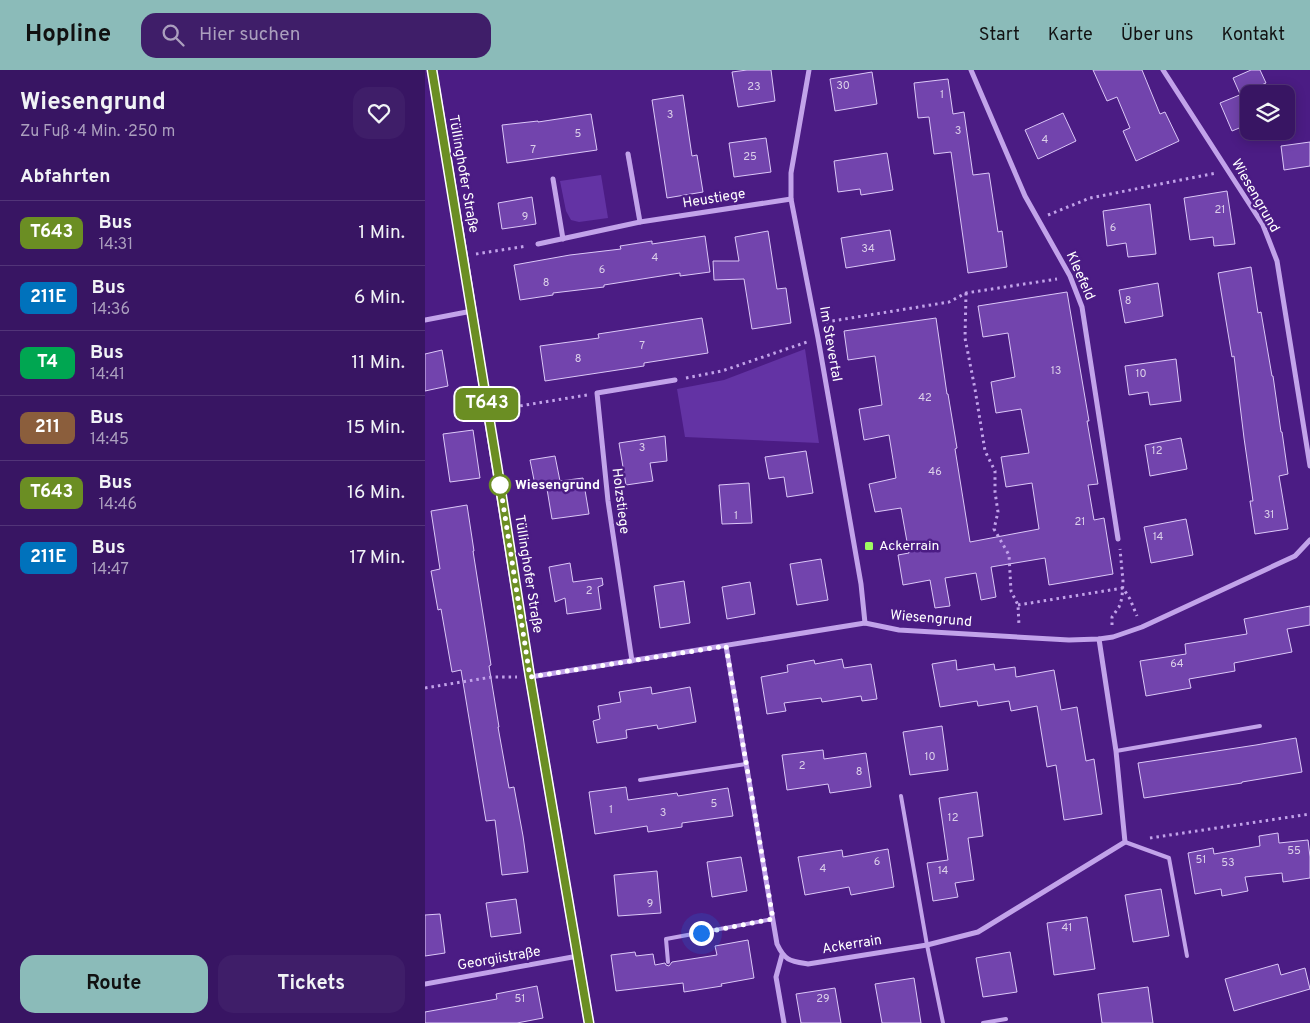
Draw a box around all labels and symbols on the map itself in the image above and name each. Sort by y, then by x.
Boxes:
house number: 30 [836,79,850,93]
house number: 23 [747,80,761,94]
house number: 1 [940,88,944,102]
house number: 3 [667,108,673,122]
street label: Tüllinghofer Straße [444,114,482,234]
house number: 3 [955,124,961,138]
house number: 5 [575,127,582,141]
house number: 4 [1042,133,1049,147]
house number: 7 [530,143,536,157]
house number: 25 [743,150,757,164]
street label: Wiesengrund [1227,156,1283,236]
street label: Heustiege [681,186,747,212]
house number: 21 [1215,203,1225,217]
house number: 9 [522,210,528,224]
house number: 6 [1110,221,1116,235]
house number: 34 [861,242,875,256]
street label: Kleefeld [1062,249,1098,303]
house number: 4 [652,251,659,265]
house number: 6 [599,263,605,277]
house number: 8 [543,276,549,290]
house number: 8 [1125,294,1131,308]
street label: Im Stevertal [815,305,845,383]
house number: 7 [639,339,645,353]
house number: 8 [575,352,581,366]
house number: 13 [1051,364,1061,378]
house number: 10 [1135,367,1147,381]
line badge: T643 [452,388,522,420]
house number: 42 [918,391,932,405]
house number: 3 [639,441,645,455]
house number: 12 [1152,444,1162,458]
house number: 46 [928,465,942,479]
street label: Holzstiege [608,467,632,535]
marker: Wiesengrund [489,474,511,496]
place label: Wiesengrund [515,477,600,494]
house number: 31 [1264,508,1274,522]
house number: 1 [734,509,738,523]
street label: Tüllinghofer Straße [510,514,546,634]
house number: 21 [1075,515,1085,529]
house number: 14 [1153,530,1164,544]
place label: Ackerrain [879,538,939,555]
marker: Ackerrain [863,540,875,552]
house number: 2 [586,584,592,598]
street label: Wiesengrund [889,607,973,631]
house number: 64 [1170,657,1184,671]
house number: 10 [924,750,936,764]
house number: 2 [799,759,805,773]
house number: 8 [856,765,862,779]
house number: 5 [711,797,718,811]
house number: 1 [609,803,613,817]
house number: 3 [660,806,666,820]
house number: 12 [948,811,958,825]
house number: 55 [1287,844,1301,858]
house number: 51 [1196,853,1206,867]
house number: 6 [874,855,880,869]
house number: 53 [1221,856,1235,870]
house number: 4 [820,862,827,876]
house number: 14 [938,864,949,878]
house number: 9 [647,897,653,911]
your location [689,921,714,946]
house number: 41 [1062,921,1072,935]
street label: Ackerrain [821,932,883,958]
street label: Georgiistraße [456,943,542,975]
house number: 51 [515,992,525,1006]
house number: 29 [816,992,830,1006]

